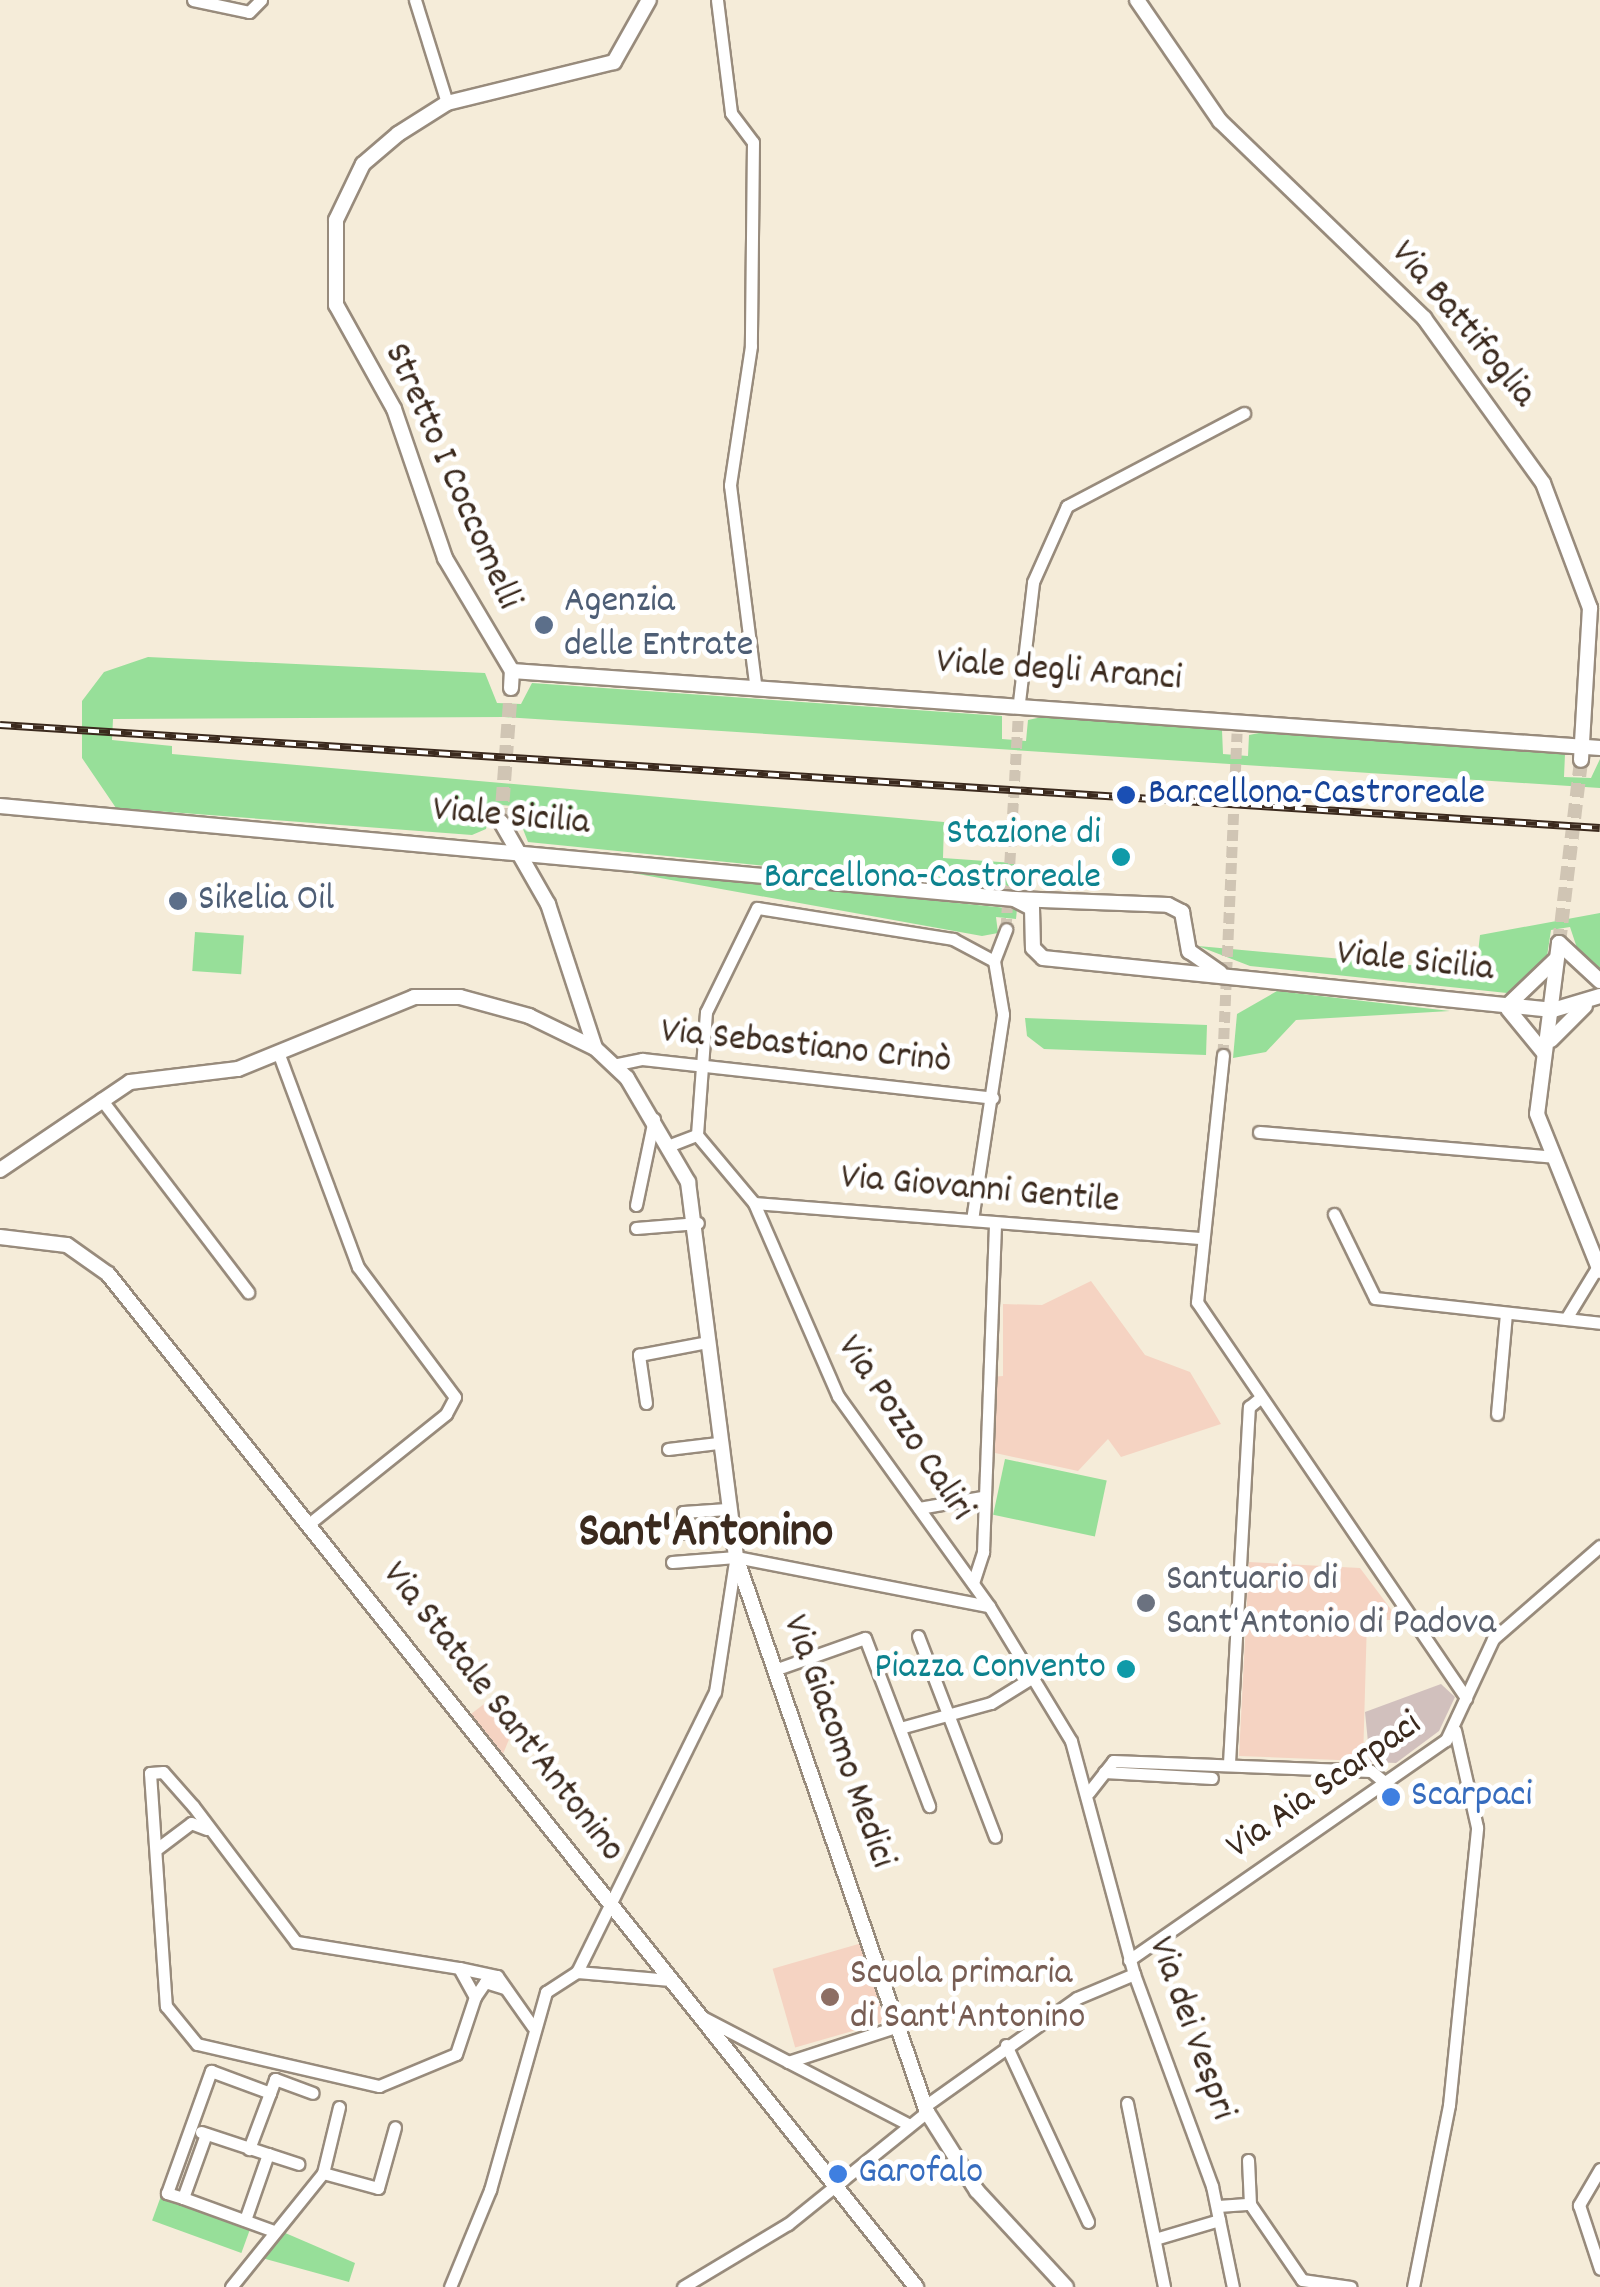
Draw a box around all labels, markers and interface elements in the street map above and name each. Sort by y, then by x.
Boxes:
street label: Via Battifoglia [1379,232,1545,418]
street label: Stretto I Coccomelli [372,337,530,617]
place label: Agenzia delle Entrate [564,580,754,669]
marker: Agenzia delle Entrate [533,614,555,636]
street label: Viale degli Aranci [935,641,1183,703]
place label: Barcellona-Castroreale [1148,772,1485,818]
marker: Barcellona-Castroreale [1113,782,1139,808]
street label: Viale Sicilia [431,788,591,848]
place label: Stazione di Barcellona-Castroreale [764,812,1101,902]
marker: Stazione di Barcellona-Castroreale [1110,846,1132,868]
place label: Sikelia Oil [198,878,334,924]
marker: Sikelia Oil [167,890,189,912]
street label: Viale Sicilia [1334,932,1496,994]
street label: Via Sebastiano Crinò [659,1010,953,1086]
street label: Via Giovanni Gentile [839,1156,1121,1226]
street label: Via Pozzo Caliri [825,1328,983,1530]
district label: Sant'Antonino [579,1506,833,1564]
street label: Via Statale Sant'Antonino [371,1554,633,1872]
place label: Santuario di Sant'Antonio di Padova [1166,1558,1496,1648]
marker: Santuario di Sant'Antonio di Padova [1135,1592,1157,1614]
street label: Via Giacomo Medici [770,1609,904,1875]
place label: Piazza Convento [874,1646,1106,1692]
marker: Piazza Convento [1115,1658,1137,1680]
street label: Via Aia Scarpaci [1219,1703,1431,1871]
place label: Scarpaci [1411,1774,1533,1820]
marker: Scarpaci [1380,1786,1402,1808]
street label: Via dei Vespri [1136,1931,1244,2127]
place label: Scuola primaria di Sant'Antonino [850,1952,1085,2042]
marker: Scuola primaria di Sant'Antonino [819,1986,841,2008]
place label: Garofalo [858,2151,983,2197]
marker: Garofalo [827,2163,849,2185]

